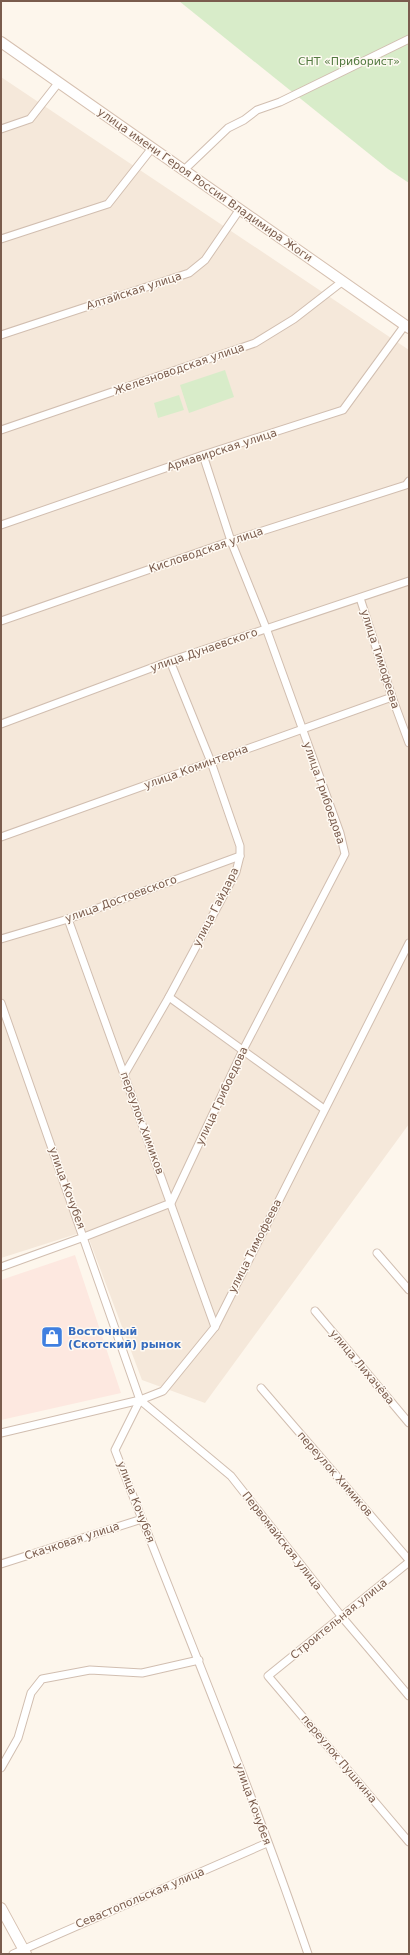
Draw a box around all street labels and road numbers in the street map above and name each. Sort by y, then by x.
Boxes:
street label: улица имени Героя России Владимира Жоги [95,105,315,265]
street label: Алтайская улица [85,269,183,313]
street label: Железноводская улица [112,340,246,398]
street label: Армавирская улица [165,426,279,474]
street label: Кисловодская улица [147,524,265,576]
street label: улица Тимофеева [358,608,402,710]
street label: улица Дунаевского [149,625,260,674]
street label: улица Грибоедова [300,740,348,846]
street label: улица Коминтерна [142,742,250,792]
street label: улица Гайдара [190,865,242,949]
street label: улица Достоевского [63,873,179,925]
street label: улица Грибоедова [193,1045,251,1147]
street label: переулок Химиков [117,1070,167,1176]
street label: улица Кочубея [46,1145,88,1231]
street label: улица Тимофеева [226,1197,284,1295]
street label: улица Лихачёва [327,1327,397,1407]
street label: переулок Химиков [295,1429,375,1519]
street label: улица Кочубея [114,1459,158,1545]
street label: Первомайская улица [239,1489,325,1593]
street label: Скачковая улица [23,1519,121,1563]
street label: Строительная улица [288,1576,390,1662]
street label: переулок Пушкина [298,1712,380,1806]
street label: улица Кочубея [232,1761,274,1847]
street label: Севастопольская улица [74,1865,206,1931]

